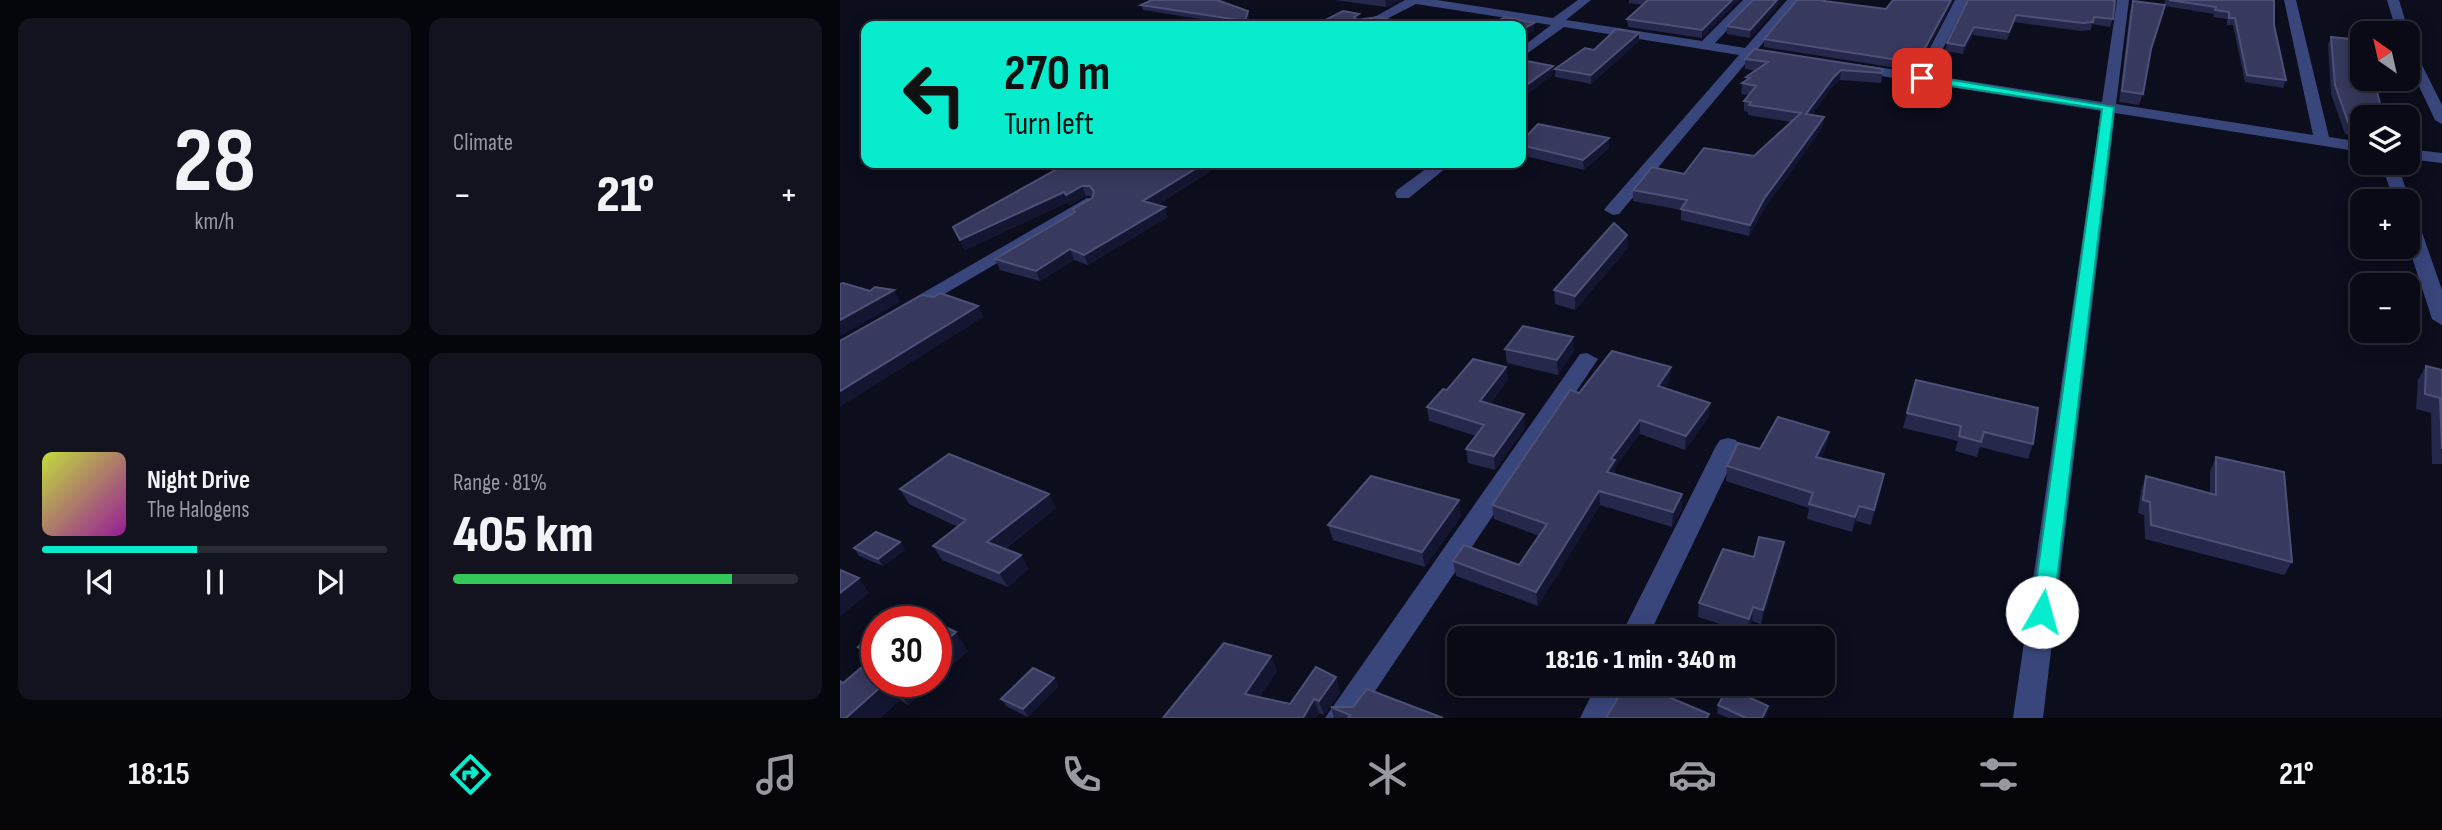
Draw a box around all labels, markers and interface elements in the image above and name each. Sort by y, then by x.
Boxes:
north arrow [2350,21,2420,91]
map controls [2350,21,2420,343]
text: 270 m [1004,45,1110,104]
pin [1892,48,1952,108]
icon: left [889,49,980,140]
icon: arrive [1903,59,1941,97]
text: Turn left [1004,105,1094,144]
button: layers [2350,105,2420,175]
text: 28 [173,108,256,217]
text: Climate [453,129,513,157]
text: 21° [597,164,655,227]
text: − [453,173,472,218]
text: + [779,173,798,218]
button: + [2350,189,2420,259]
text: km/h [195,208,234,236]
button: − [2350,273,2420,343]
text: Night Drive [147,465,250,496]
text: Range · 81% [453,469,547,497]
text: The Halogens [147,496,250,524]
text: 405 km [453,504,593,567]
icon: previous [81,563,119,601]
icon: pause [196,563,234,601]
icon: next [311,563,349,601]
position arrow [2005,575,2079,649]
speed limit sign: 30 [861,606,952,697]
text: 18:16 · 1 min · 340 m [1546,645,1736,676]
icon: directions [446,750,495,799]
icon: music [752,750,801,799]
icon: phone [1057,750,1106,799]
icon: climate [1363,750,1412,799]
icon: car [1668,750,1717,799]
icon: filters [1974,750,2023,799]
text: 18:15 [128,755,190,794]
text: 21° [2279,755,2314,794]

